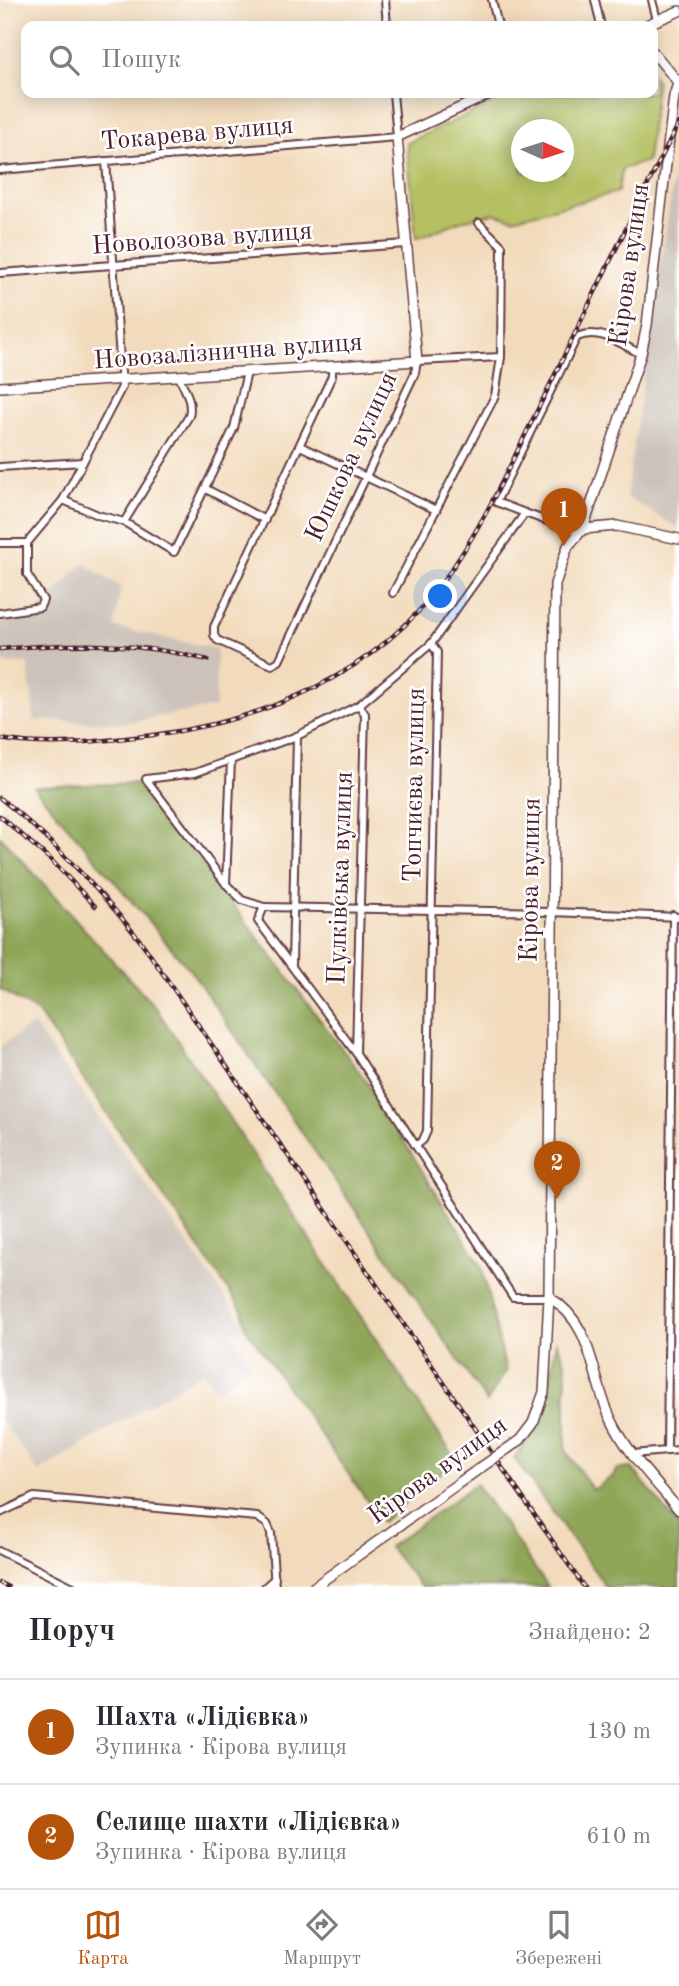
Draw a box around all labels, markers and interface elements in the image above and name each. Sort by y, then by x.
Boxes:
search box [21,21,658,98]
icon: search [45,41,83,79]
text: Пошук [101,47,181,73]
street label: Токарева вулиця [100,113,294,155]
north arrow [511,119,574,182]
street label: Кірова вулиця [606,182,654,348]
street label: Новолозова вулиця [91,218,313,260]
street label: Новозалізнична вулиця [93,330,363,374]
street label: Юшкова вулиця [301,368,403,546]
pin: 1 [541,488,587,546]
your location [423,579,457,613]
street label: Топчиєва вулиця [400,687,430,883]
street label: Пулківська вулиця [324,771,358,985]
street label: Кірова вулиця [517,797,545,963]
pin: 2 [534,1141,580,1199]
street label: Кірова вулиця [364,1412,512,1530]
text: Поруч [28,1617,115,1647]
text: Знайдено: 2 [528,1621,651,1644]
text: Шахта «Лідієвка» [95,1705,310,1731]
text: 1 [44,1720,58,1743]
text: 130 m [586,1720,651,1743]
text: Зупинка · Кірова вулиця [95,1736,347,1759]
text: Селище шахти «Лідієвка» [95,1810,402,1836]
text: 2 [44,1825,58,1848]
text: 610 m [586,1825,651,1848]
text: Зупинка · Кірова вулиця [95,1841,347,1864]
tab: Карта [77,1906,129,1971]
tab: Маршрут [283,1906,361,1971]
tab: Збережені [515,1906,602,1971]

